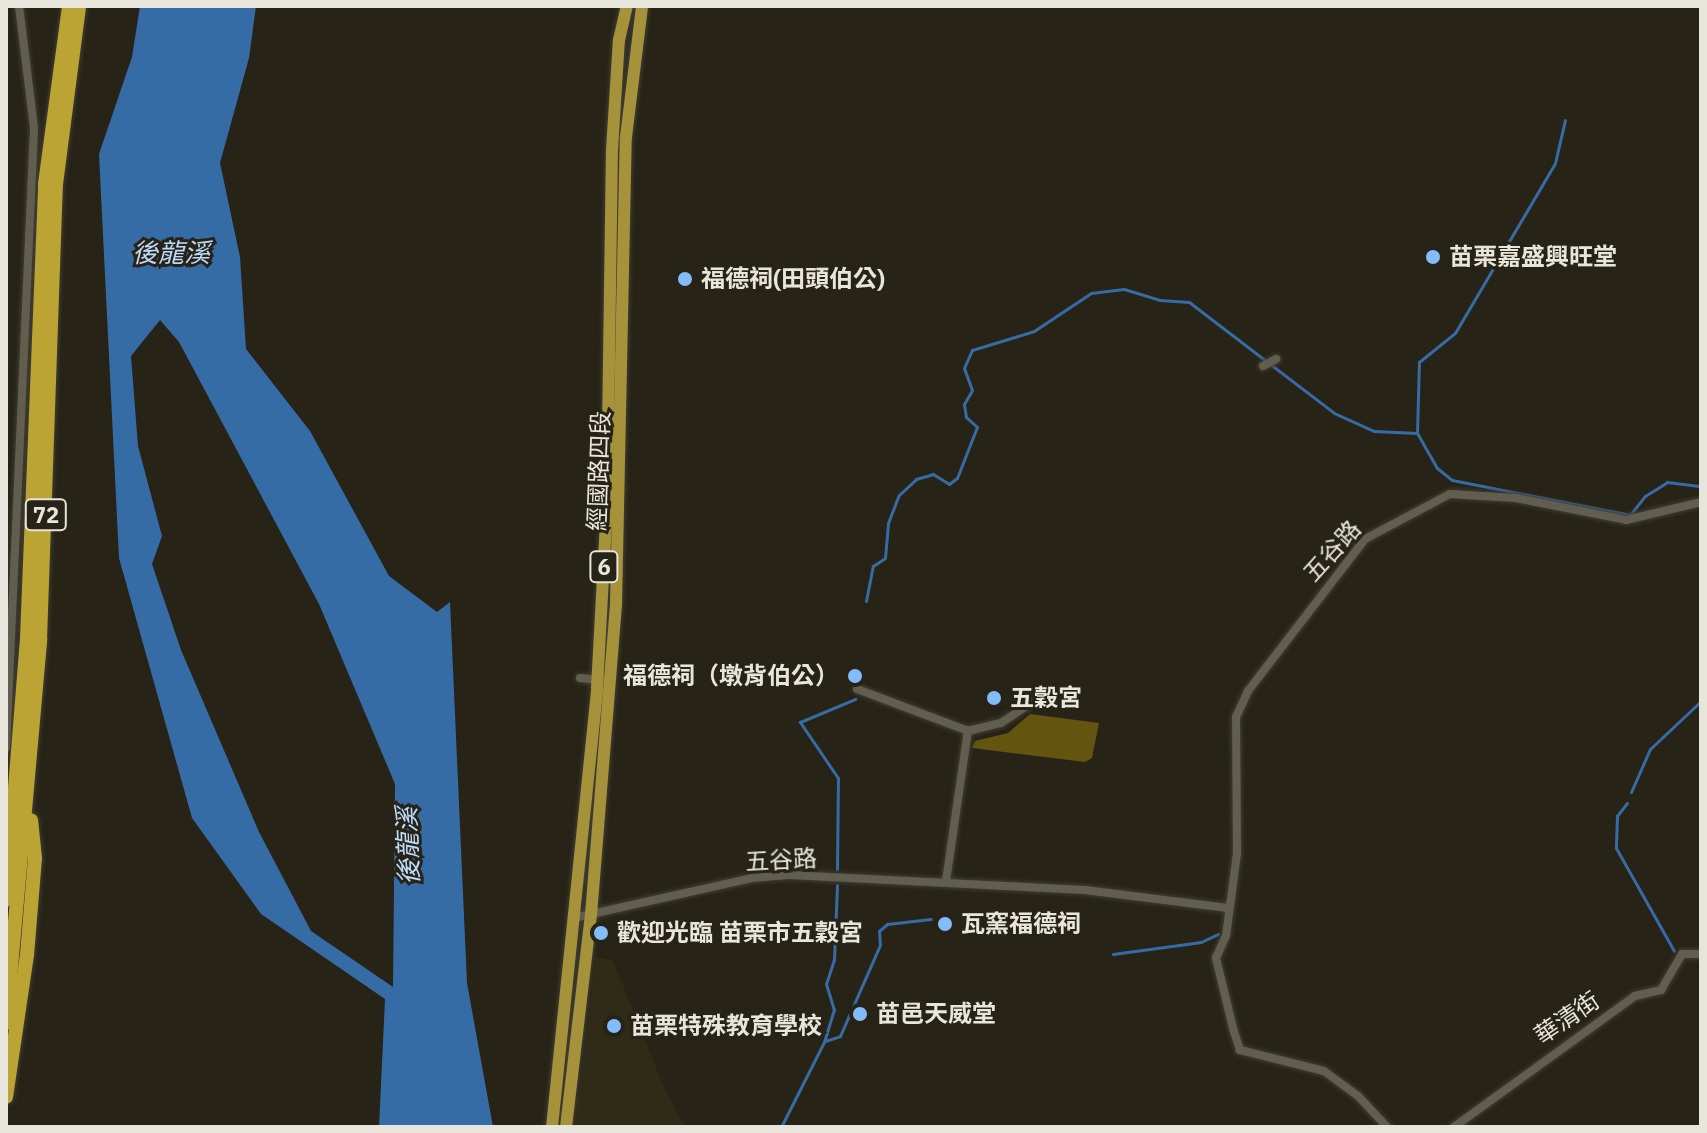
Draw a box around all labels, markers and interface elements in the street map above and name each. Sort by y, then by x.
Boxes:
water label: 後龍溪 [132,237,210,269]
place label: 苗栗嘉盛興旺堂 [1449,243,1617,271]
marker: 苗栗嘉盛興旺堂 [1424,248,1442,266]
place label: 福德祠(田頭伯公) [701,265,885,293]
marker: 福德祠(田頭伯公) [676,270,694,288]
street label: 經國路四段 [583,411,615,531]
road number: 72 [24,497,68,533]
street label: 五谷路 [1297,515,1367,587]
road number: 6 [588,549,620,585]
place label: 福德祠（墩背伯公） [623,662,839,690]
marker: 福德祠（墩背伯公） [846,667,864,685]
place label: 五穀宮 [1010,684,1082,712]
marker: 五穀宮 [985,689,1003,707]
water label: 後龍溪 [391,806,425,886]
street label: 五谷路 [744,844,818,876]
place label: 瓦窯福德祠 [961,910,1081,938]
marker: 瓦窯福德祠 [936,915,954,933]
place label: 歡迎光臨 苗栗市五穀宮 [617,919,863,947]
marker: 歡迎光臨 苗栗市五穀宮 [592,924,610,942]
street label: 華清街 [1529,986,1605,1050]
place label: 苗邑天威堂 [876,1000,996,1028]
marker: 苗邑天威堂 [851,1005,869,1023]
place label: 苗栗特殊教育學校 [630,1012,822,1040]
marker: 苗栗特殊教育學校 [605,1017,623,1035]

